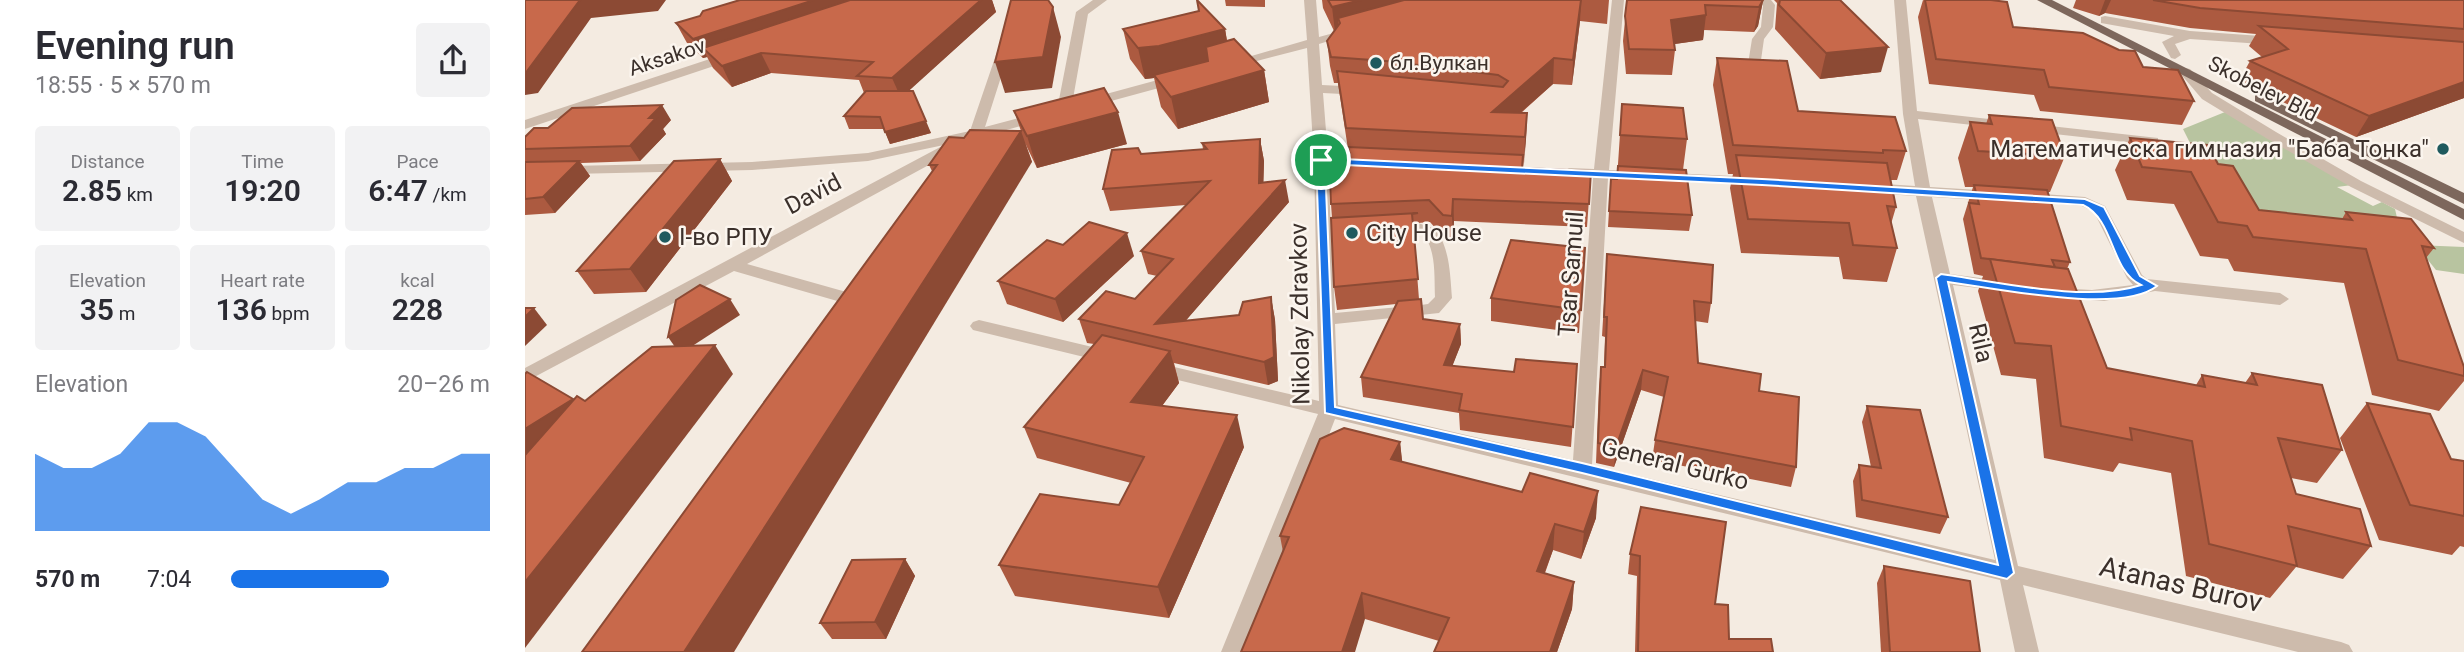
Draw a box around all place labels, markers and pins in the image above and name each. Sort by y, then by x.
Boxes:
place label: бл.Вулкан [1390,51,1489,75]
marker: бл.Вулкан [1368,55,1384,71]
pin [1291,130,1351,190]
place label: Математическа гимназия "Баба Тонка" [1990,135,2429,163]
marker: Математическа гимназия "Баба Тонка" [2435,141,2451,157]
place label: City House [1366,219,1482,247]
place label: I-во РПУ [679,223,773,251]
marker: City House [1344,225,1360,241]
marker: I-во РПУ [657,229,673,245]

